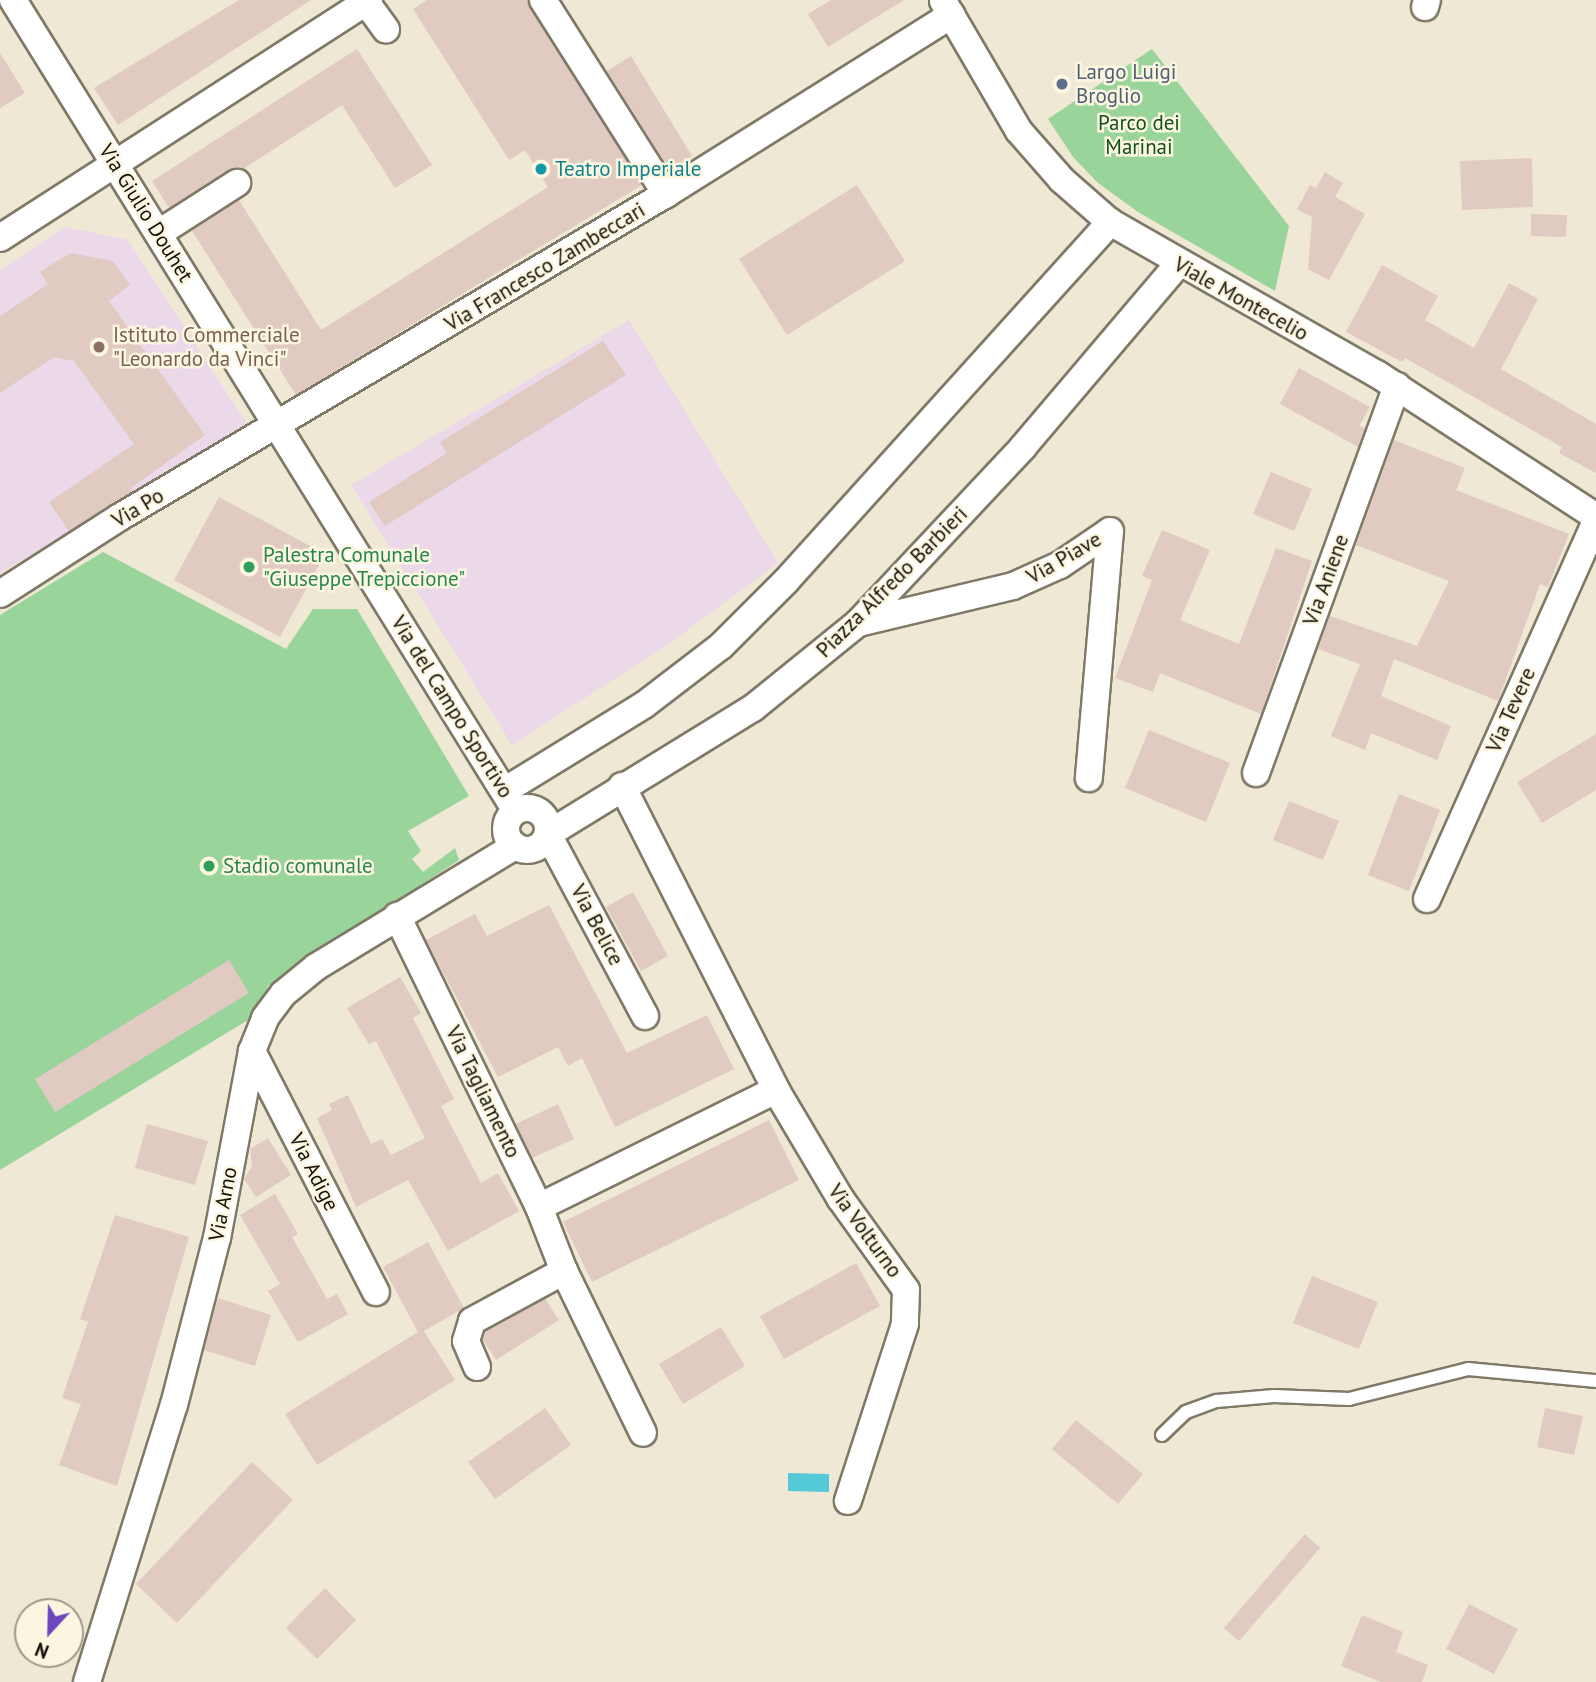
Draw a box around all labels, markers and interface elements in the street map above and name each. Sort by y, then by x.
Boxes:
place label: Largo Luigi Broglio [1076,59,1176,109]
marker: Largo Luigi Broglio [1054,76,1070,92]
park label: Parco dei Marinai [1098,110,1180,160]
street label: Via Giulio Douhet [94,140,198,286]
place label: Teatro Imperiale [555,156,701,182]
marker: Teatro Imperiale [533,161,549,177]
street label: Via Francesco Zambeccari [440,197,650,337]
street label: Viale Montecelio [1169,252,1313,346]
place label: Istituto Commerciale "Leonardo da Vinci" [113,322,300,372]
marker: Istituto Commerciale "Leonardo da Vinci" [91,339,107,355]
street label: Via Po [108,483,168,533]
street label: Piazza Alfredo Barbieri [811,501,973,663]
street label: Via Piave [1022,527,1106,589]
street label: Via Aniene [1298,531,1354,629]
place label: Palestra Comunale "Giuseppe Trepiccione" [263,542,466,592]
marker: Palestra Comunale "Giuseppe Trepiccione" [241,559,257,575]
street label: Via del Campo Sportivo [386,611,518,803]
street label: Via Tevere [1481,663,1541,757]
place label: Stadio comunale [223,853,373,879]
marker: Stadio comunale [201,858,217,874]
street label: Via Belice [565,880,629,970]
street label: Via Tagliamento [440,1022,526,1162]
street label: Via Adige [284,1129,344,1215]
street label: Via Arno [203,1164,243,1244]
street label: Via Volturno [822,1179,908,1283]
north arrow [14,1598,84,1668]
text: N [32,1637,52,1664]

